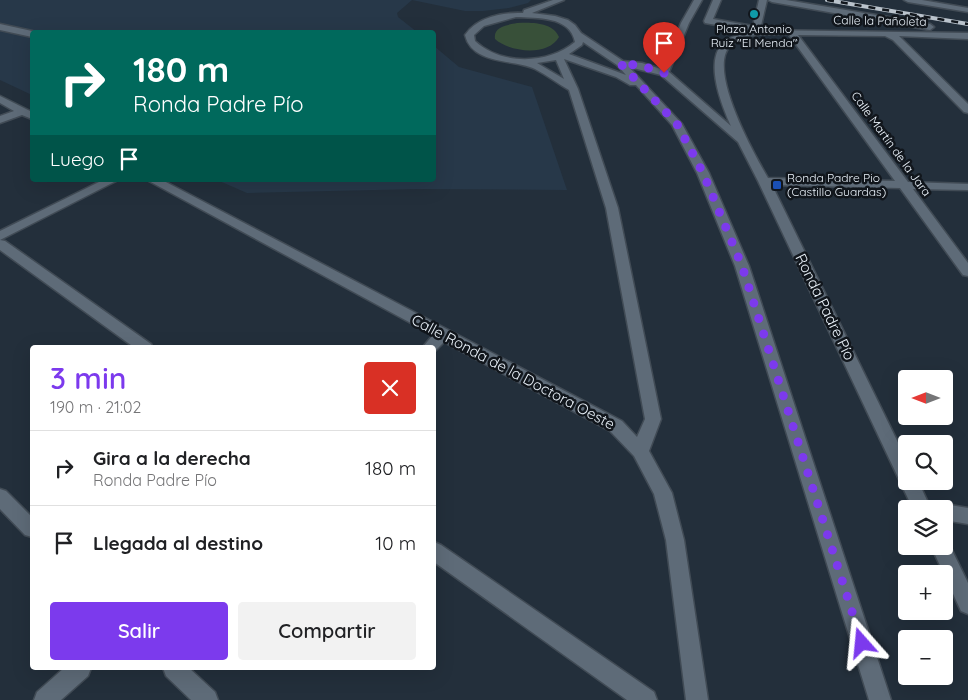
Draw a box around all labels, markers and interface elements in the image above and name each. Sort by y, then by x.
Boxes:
marker: Plaza Antonio Ruiz "El Menda" [748,8,760,20]
street label: Calle la Pañoleta [833,12,927,29]
place label: Plaza Antonio Ruiz "El Menda" [711,21,798,50]
pin [643,22,685,73]
icon: arrive [650,29,678,57]
text: 180 m [133,47,229,91]
icon: right [50,50,115,115]
street label: Calle Martín de la Jara [848,88,934,199]
text: Ronda Padre Pío [133,90,304,118]
icon: arrive [115,145,143,173]
text: Luego [50,147,105,171]
place label: Ronda Padre Pio (Castillo Guardas) [787,170,886,199]
marker: Ronda Padre Pio (Castillo Guardas) [771,179,783,191]
street label: Ronda Padre Pío [791,250,859,363]
street label: Calle Ronda de la Doctora Oeste [408,310,618,433]
text: 3 min [50,359,126,397]
button: close [364,362,416,414]
north arrow [898,370,952,425]
map controls [898,370,953,685]
text: 190 m · 21:02 [50,397,141,417]
button: search [898,435,953,490]
text: Gira a la derecha [93,446,251,470]
icon: right [50,454,78,482]
text: 180 m [365,456,416,480]
text: Ronda Padre Pío [93,470,217,490]
button: layers [898,500,953,555]
icon: arrive [50,529,78,557]
text: Llegada al destino [93,531,263,555]
text: 10 m [375,531,416,555]
button: + [898,565,953,620]
button: Salir [50,602,228,660]
button: Compartir [238,602,416,660]
position arrow [835,616,887,668]
button: − [898,630,953,685]

